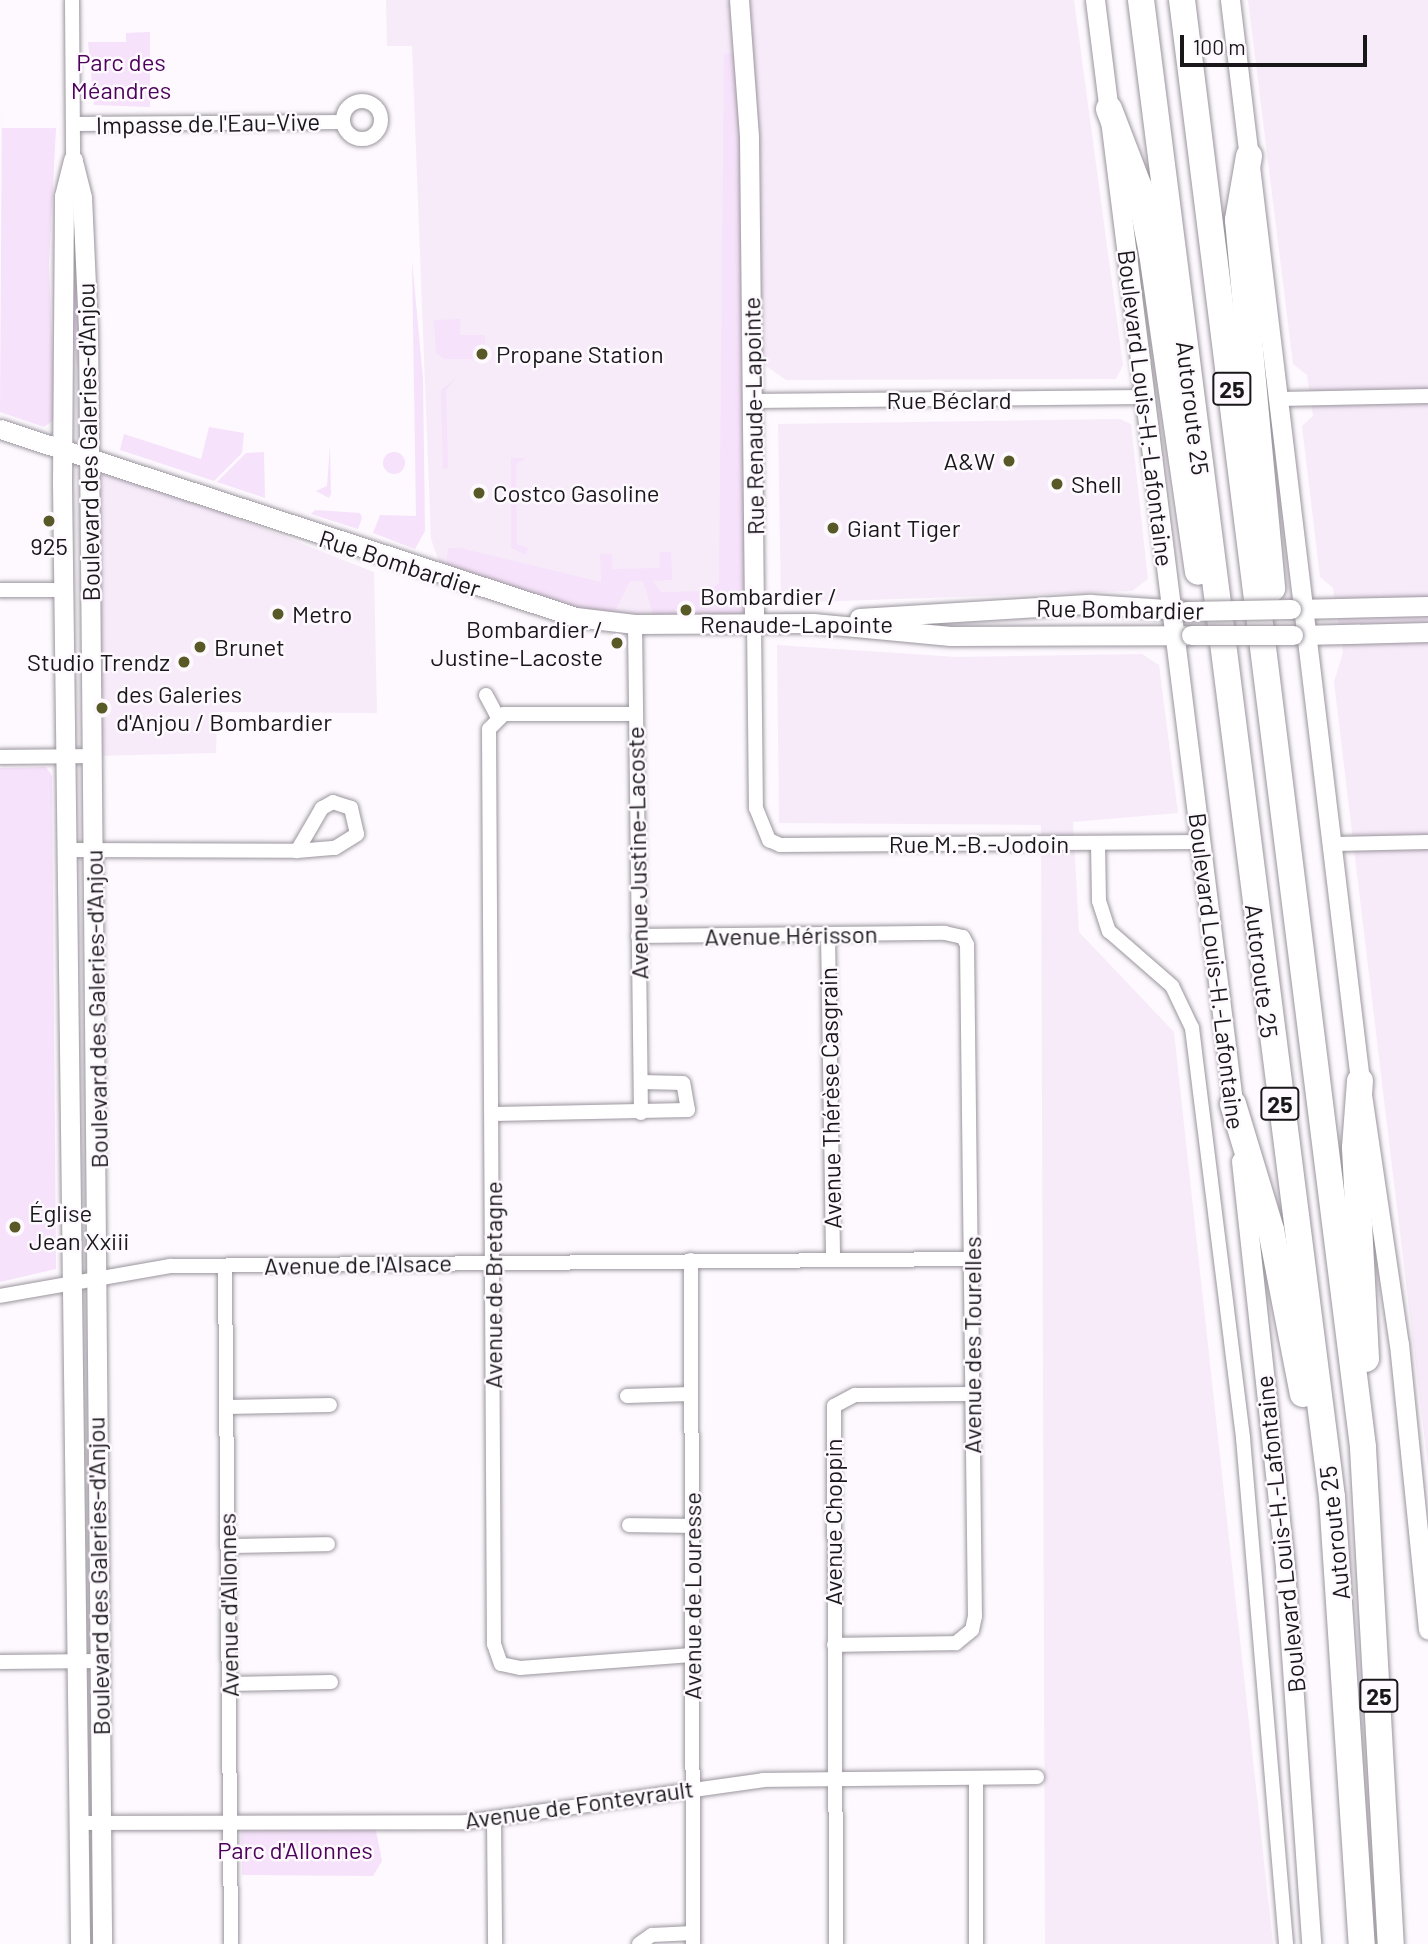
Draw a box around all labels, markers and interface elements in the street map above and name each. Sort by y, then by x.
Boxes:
scale bar [1183,21,1370,65]
text: 100 m [1193,34,1246,59]
park label: Parc des Méandres [71,48,171,104]
street label: Impasse de l'Eau-Vive [96,107,320,139]
street label: Boulevard Louis-H.-Lafontaine [1112,248,1180,568]
street label: Boulevard des Galeries-d'Anjou [71,282,105,602]
street label: Rue Renaude-Lapointe [737,297,769,535]
street label: Autoroute 25 [1171,339,1215,477]
place label: Propane Station [496,340,664,368]
marker: Propane Station [474,346,490,362]
road number: 25 [1211,370,1253,408]
street label: Rue Béclard [887,386,1011,414]
place label: A&W [944,447,995,475]
marker: A&W [1001,453,1017,469]
place label: Shell [1071,470,1122,498]
marker: Shell [1049,476,1065,492]
place label: Costco Gasoline [493,479,659,507]
marker: Costco Gasoline [471,485,487,501]
marker: 925 [41,513,57,529]
place label: Giant Tiger [847,514,960,542]
marker: Giant Tiger [825,520,841,536]
street label: Rue Bombardier [316,523,484,603]
place label: 925 [30,532,68,560]
place label: Bombardier / Renaude-Lapointe [700,582,893,638]
street label: Rue Bombardier [1036,593,1204,625]
place label: Metro [292,600,352,628]
marker: Bombardier / Renaude-Lapointe [678,602,694,618]
marker: Metro [270,606,286,622]
place label: Bombardier / Justine-Lacoste [431,615,603,671]
place label: Brunet [214,633,285,661]
marker: Bombardier / Justine-Lacoste [609,635,625,651]
marker: Brunet [192,639,208,655]
place label: Studio Trendz [27,648,170,676]
marker: Studio Trendz [176,654,192,670]
place label: des Galeries d'Anjou / Bombardier [116,680,332,736]
marker: des Galeries d'Anjou / Bombardier [94,700,110,716]
street label: Avenue Justine-Lacoste [620,726,654,980]
street label: Boulevard Louis-H.-Lafontaine [1183,811,1251,1131]
street label: Rue M.-B.-Jodoin [889,830,1069,858]
street label: Boulevard des Galeries-d'Anjou [79,849,113,1169]
street label: Autoroute 25 [1240,902,1284,1040]
street label: Avenue Hérisson [704,919,878,951]
street label: Avenue Thérèse Casgrain [813,967,847,1229]
road number: 25 [1259,1084,1301,1124]
street label: Avenue de Bretagne [479,1181,507,1389]
place label: Église Jean Xxiii [29,1199,129,1255]
marker: Église Jean Xxiii [7,1219,23,1235]
street label: Avenue des Tourelles [958,1236,986,1454]
street label: Avenue de l'Alsace [264,1248,452,1280]
street label: Boulevard Louis-H.-Lafontaine [1249,1374,1311,1694]
street label: Boulevard des Galeries-d'Anjou [81,1416,115,1736]
street label: Avenue Choppin [819,1438,847,1606]
street label: Autoroute 25 [1313,1465,1355,1601]
street label: Avenue de Louresse [678,1492,706,1700]
street label: Avenue d'Allonnes [212,1513,244,1697]
road number: 25 [1358,1676,1400,1716]
street label: Avenue de Fontevrault [463,1774,695,1834]
park label: Parc d'Allonnes [217,1836,373,1864]

